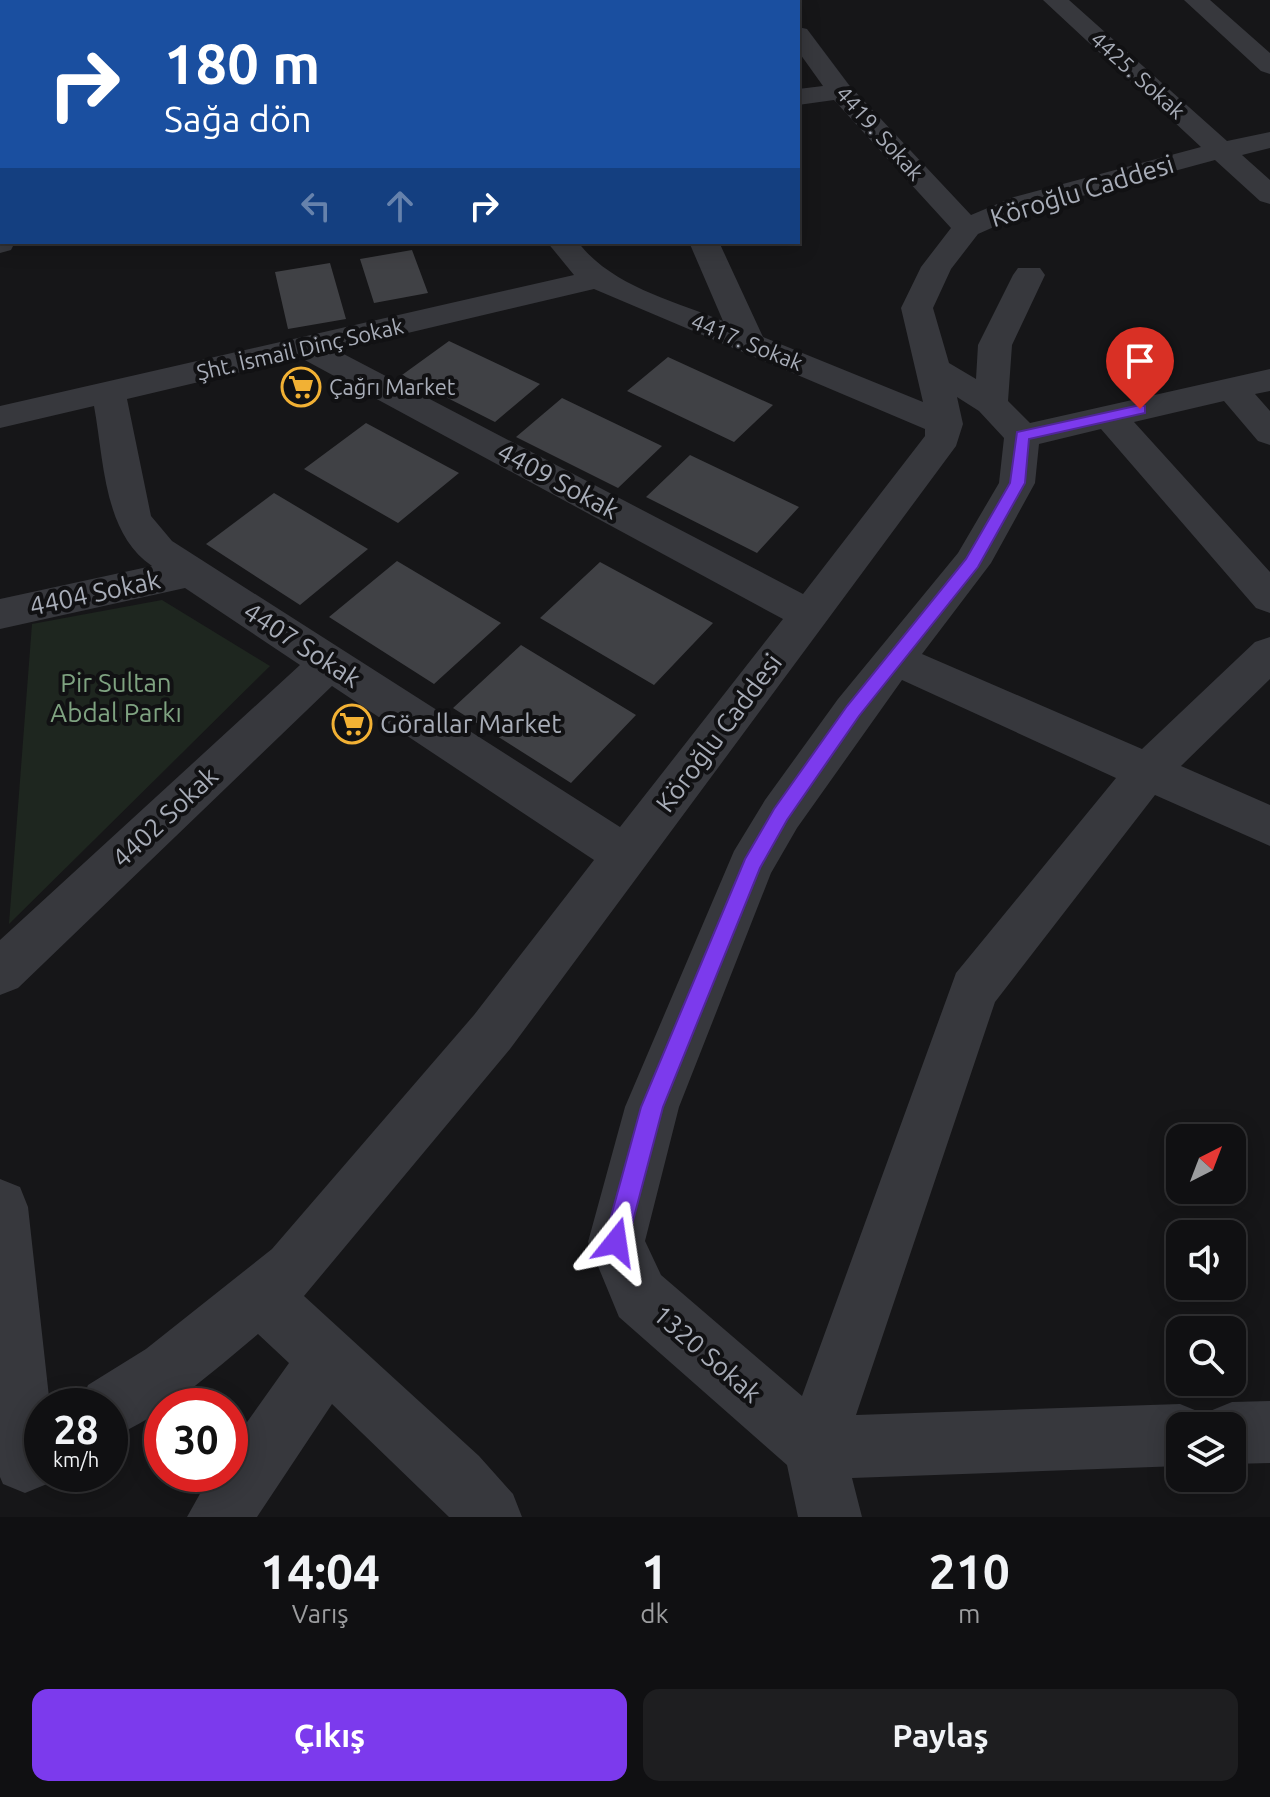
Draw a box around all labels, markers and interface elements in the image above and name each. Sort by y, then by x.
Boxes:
street label: 4425. Sokak [1086,26,1191,123]
icon: right [32,32,136,136]
text: 180 m [164,32,320,95]
street label: 4419. Sokak [832,80,929,185]
text: Sağa dön [164,98,312,139]
street label: Köroğlu Caddesi [987,149,1177,232]
icon: left [294,184,338,228]
icon: ahead [378,184,422,228]
icon: right [462,184,506,228]
street label: 4417. Sokak [688,308,807,375]
street label: Şht. İsmail Dinç Sokak [194,313,406,385]
pin [1106,327,1174,409]
icon: arrive [1118,339,1162,383]
supermarket icon: Çağrı Market [280,366,322,408]
place label: Çağrı Market [329,374,456,399]
street label: 4409 Sokak [493,437,624,525]
street label: 4404 Sokak [27,564,163,621]
street label: 4407 Sokak [239,596,366,693]
street label: Köroğlu Caddesi [650,648,787,817]
park label: Pir Sultan Abdal Parkı [50,668,182,727]
supermarket icon: Görallar Market [331,703,373,745]
place label: Görallar Market [380,709,562,738]
street label: 4402 Sokak [106,761,223,873]
north arrow [1166,1124,1246,1204]
map controls [1166,1124,1246,1492]
position arrow [574,1200,658,1284]
button: sound [1166,1220,1246,1300]
street label: 1320 Sokak [648,1299,767,1408]
button: search [1166,1316,1246,1396]
speed limit sign: 30 [144,1388,248,1492]
text: 28 [53,1407,99,1452]
button: layers [1166,1412,1246,1492]
text: km/h [53,1448,99,1471]
text: 14:04 [260,1544,380,1598]
text: 1 [641,1544,668,1598]
text: 210 [929,1544,1010,1598]
text: Varış [292,1599,349,1628]
text: dk [640,1599,669,1628]
text: m [958,1599,981,1628]
button: Çıkış [32,1689,627,1781]
button: Paylaş [643,1689,1238,1781]

